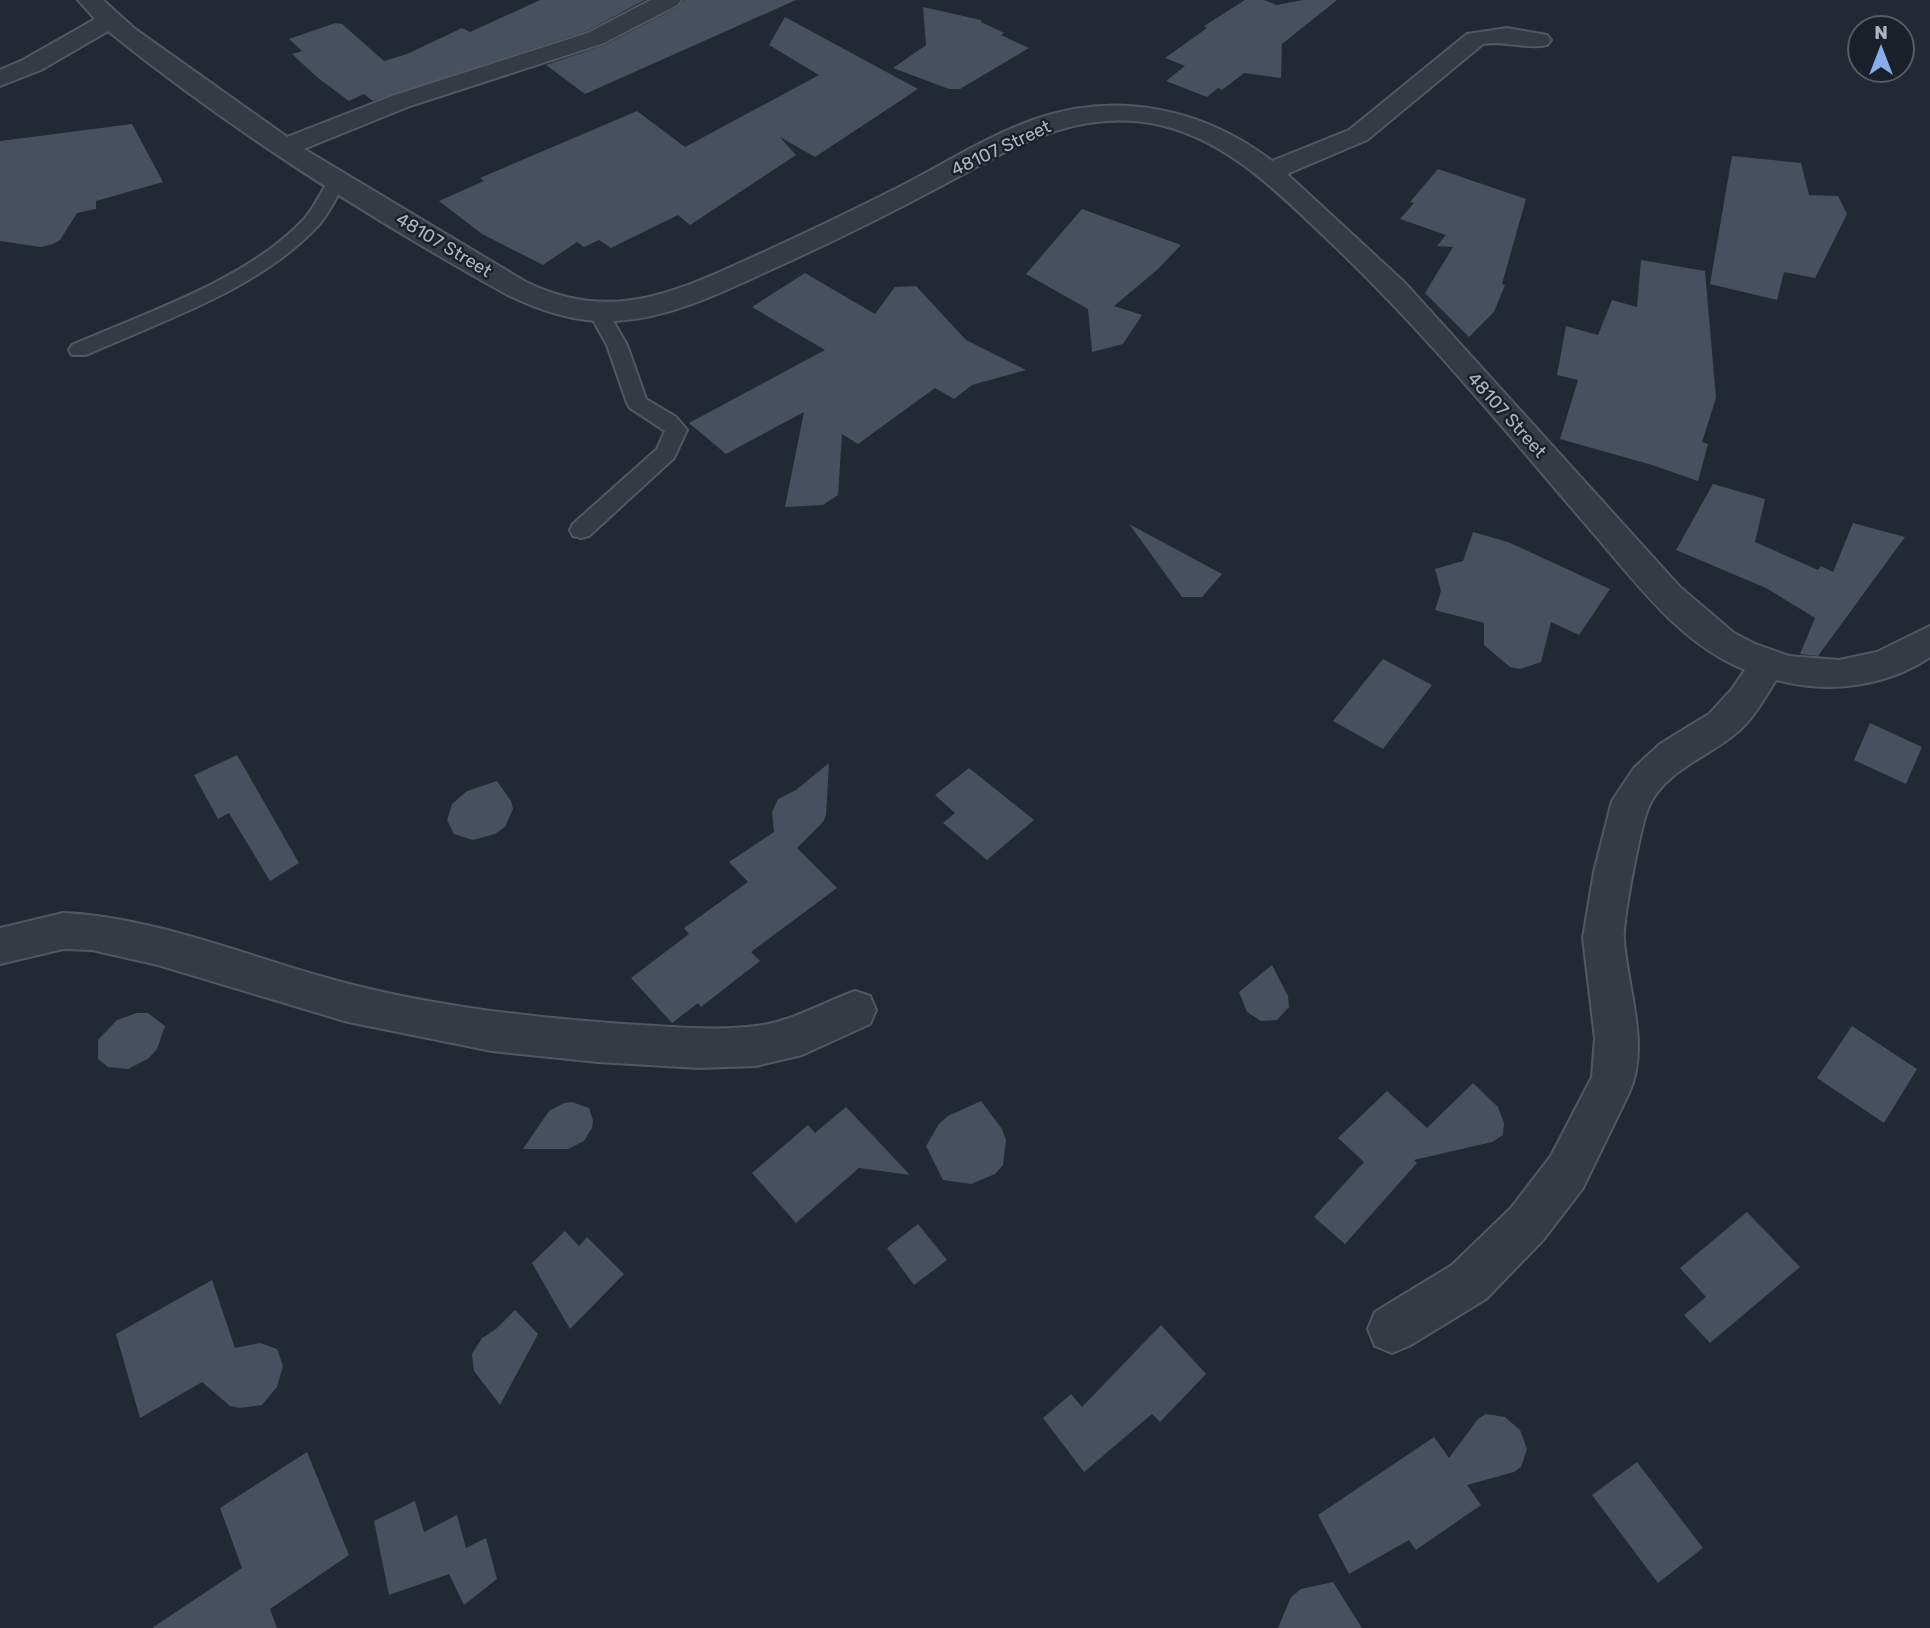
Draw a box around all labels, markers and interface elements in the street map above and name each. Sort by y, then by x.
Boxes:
north arrow [1846,14,1916,84]
text: N [1874,21,1888,44]
street label: 48107 Street [948,115,1054,181]
street label: 48107 Street [392,208,496,282]
street label: 48107 Street [1463,368,1551,462]

